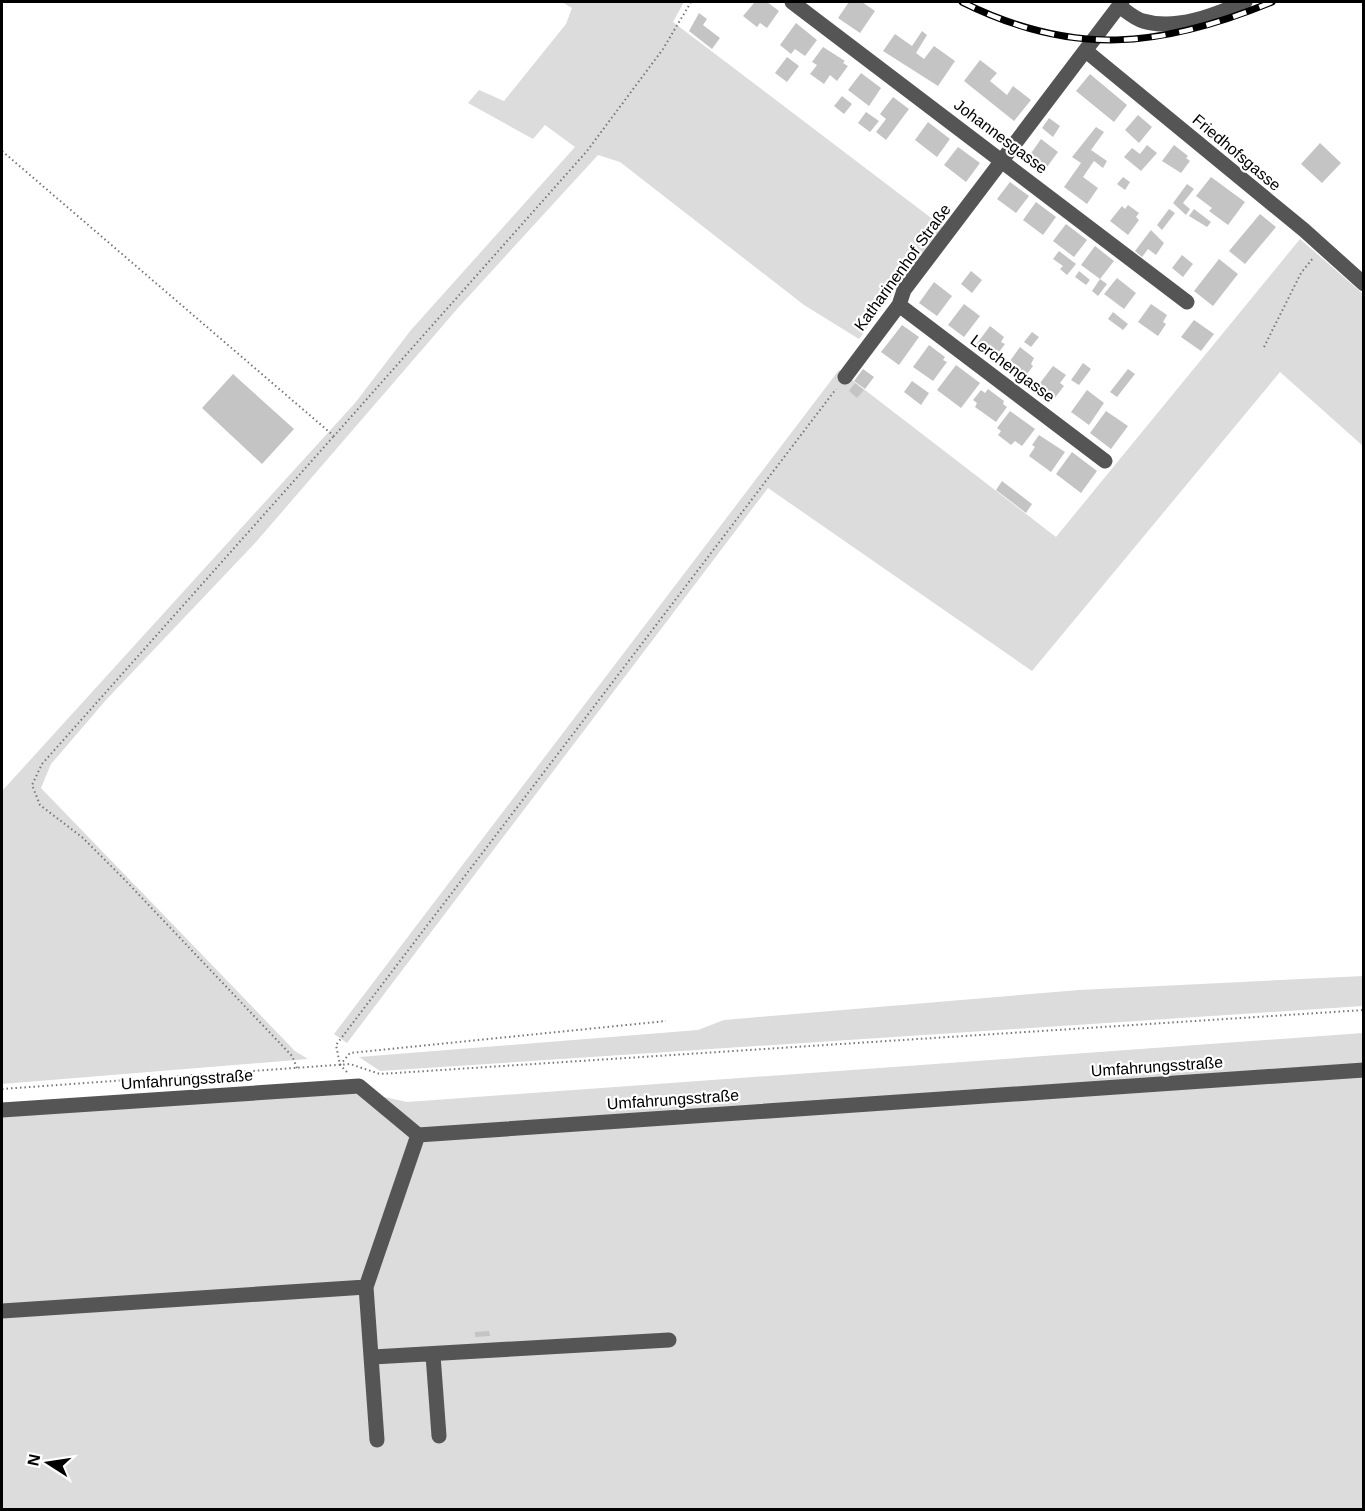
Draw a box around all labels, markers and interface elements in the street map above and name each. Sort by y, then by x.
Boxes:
street label: Johannesgasse [951,96,1051,177]
street label: Friedhofsgasse [1189,111,1284,194]
street label: Katharinenhof Straße [851,201,954,334]
street label: Lerchengasse [967,331,1058,405]
street label: Umfahrungsstraße [1090,1053,1224,1080]
street label: Umfahrungsstraße [120,1066,254,1093]
street label: Umfahrungsstraße [606,1086,740,1113]
north arrow [18,1433,78,1493]
text: N [24,1453,43,1467]

